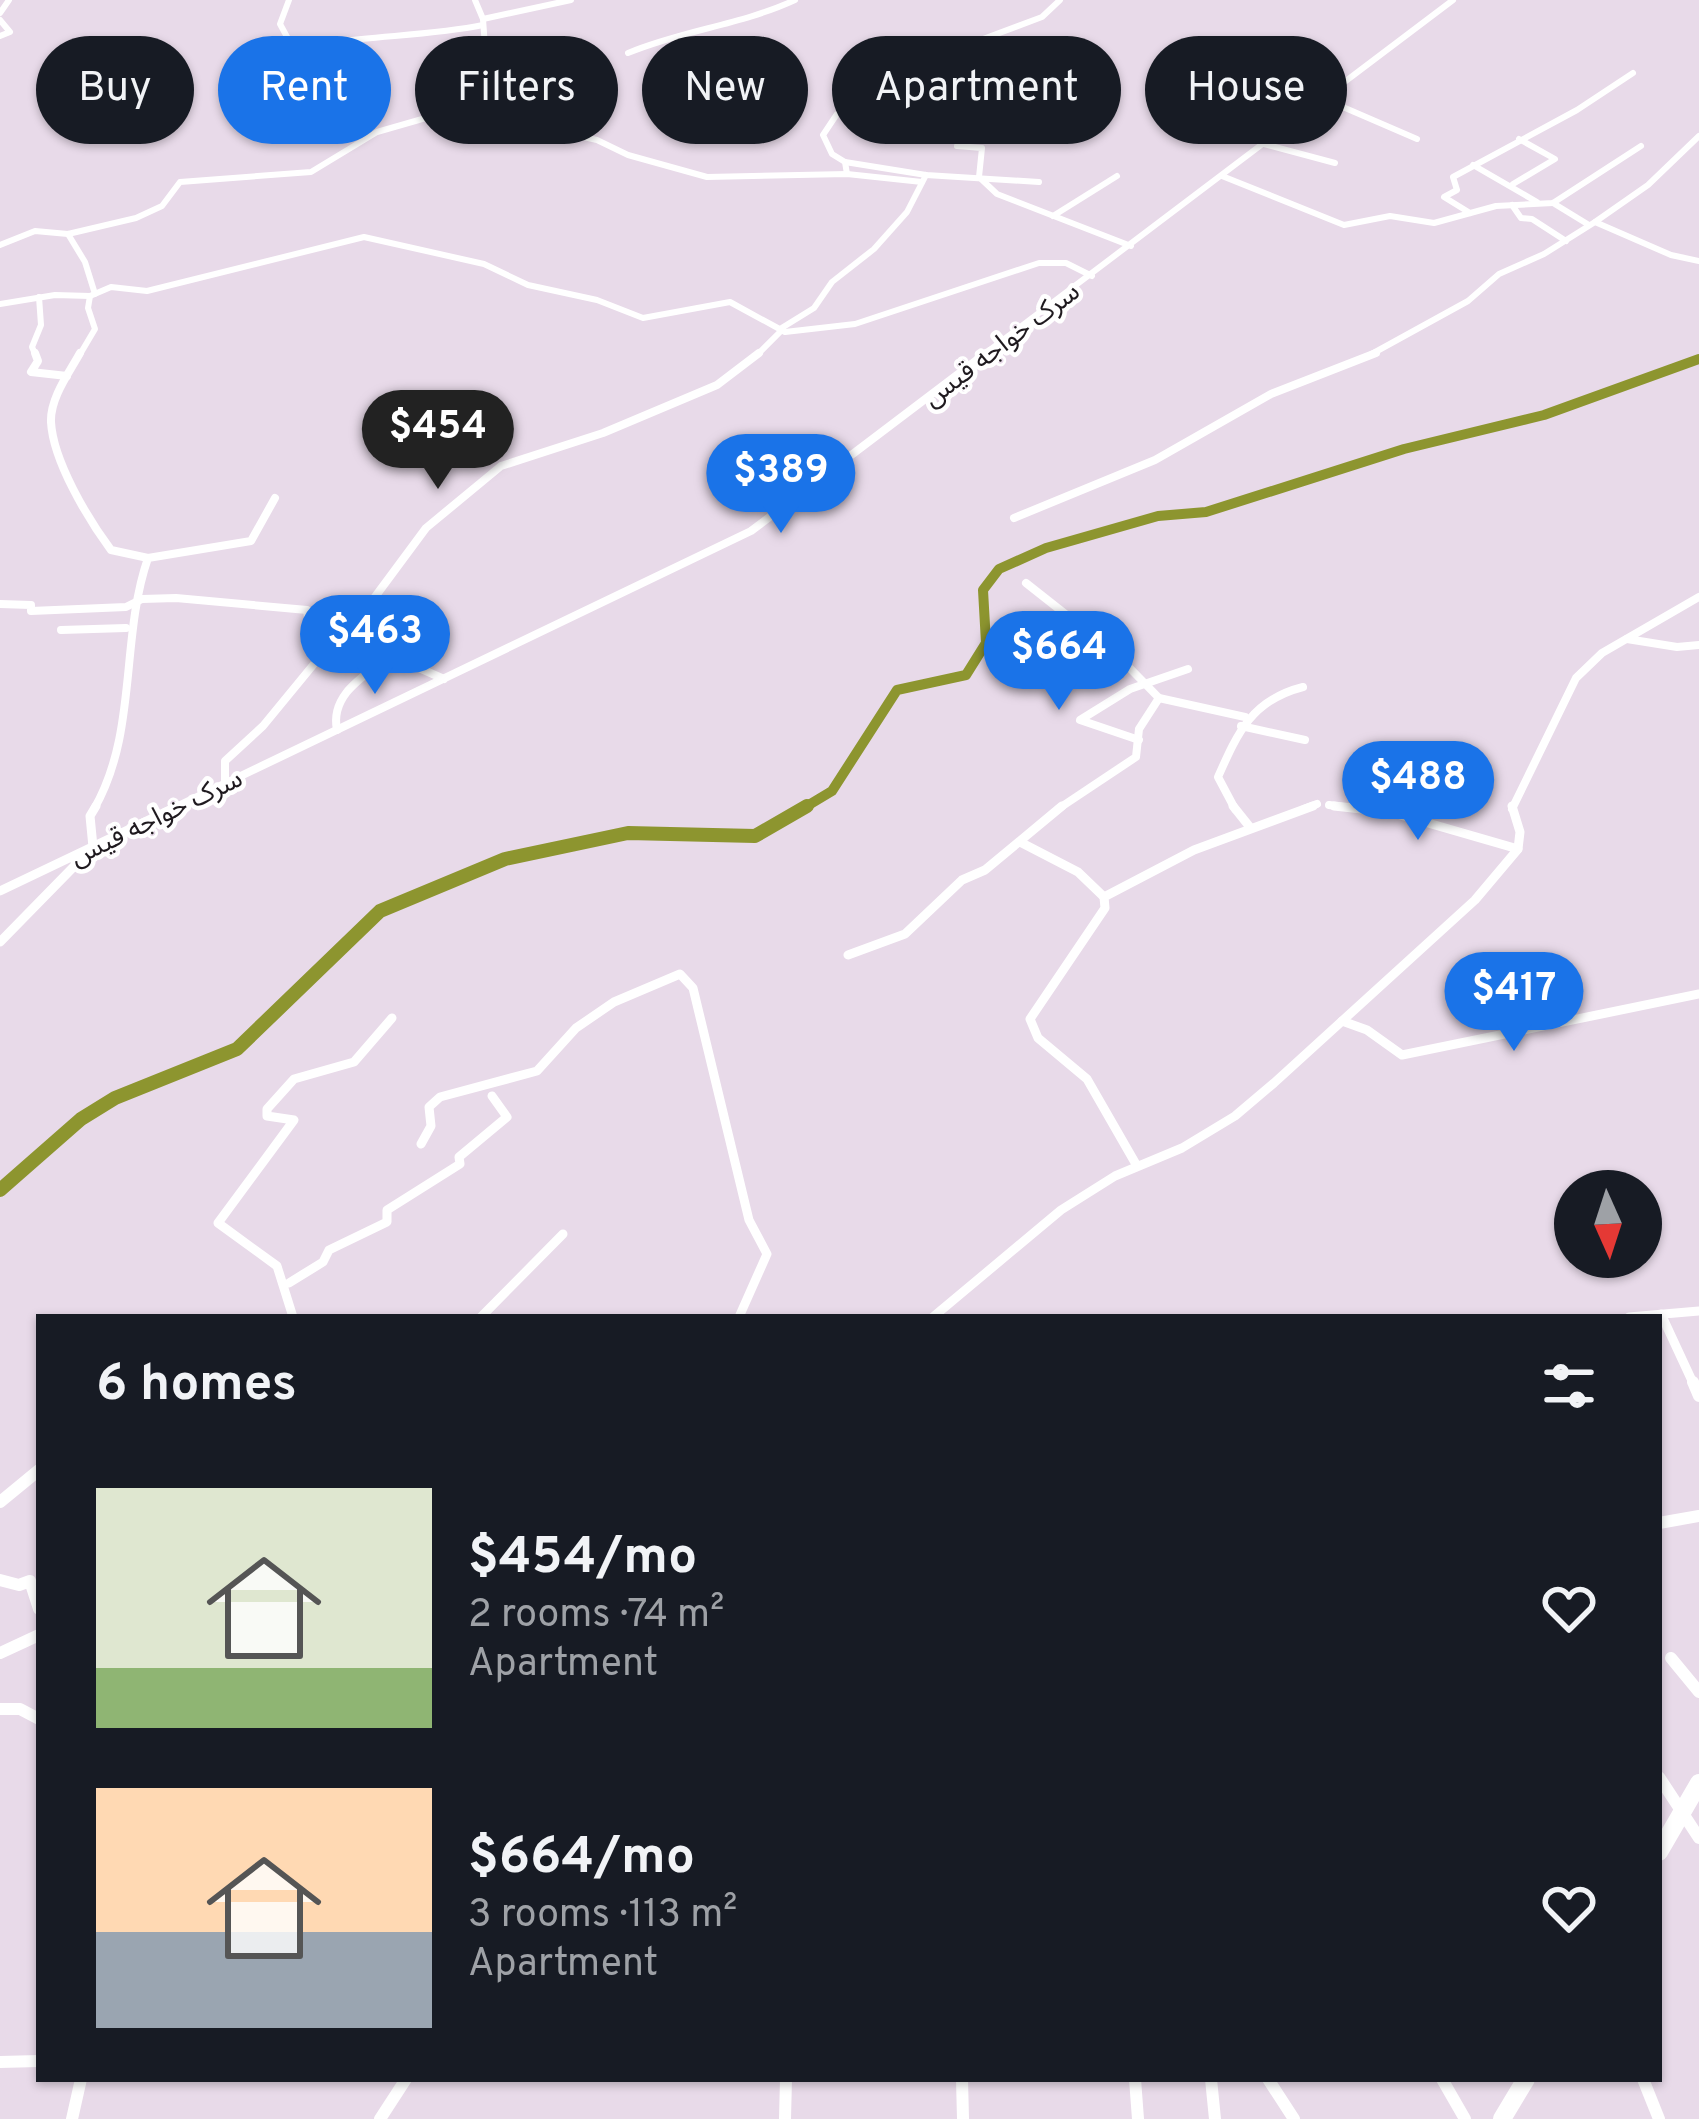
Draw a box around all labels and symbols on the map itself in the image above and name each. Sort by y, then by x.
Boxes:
street label: سرک خواجه قیس [917,276,1087,416]
pin: $454 [367,390,509,492]
pin: $389 [710,434,852,536]
pin: $463 [304,595,446,697]
pin: $664 [988,611,1130,713]
pin: $488 [1347,741,1489,843]
street label: سرک خواجه قیس [65,762,249,875]
pin: $417 [1443,952,1585,1054]
north arrow [1554,1170,1662,1278]

